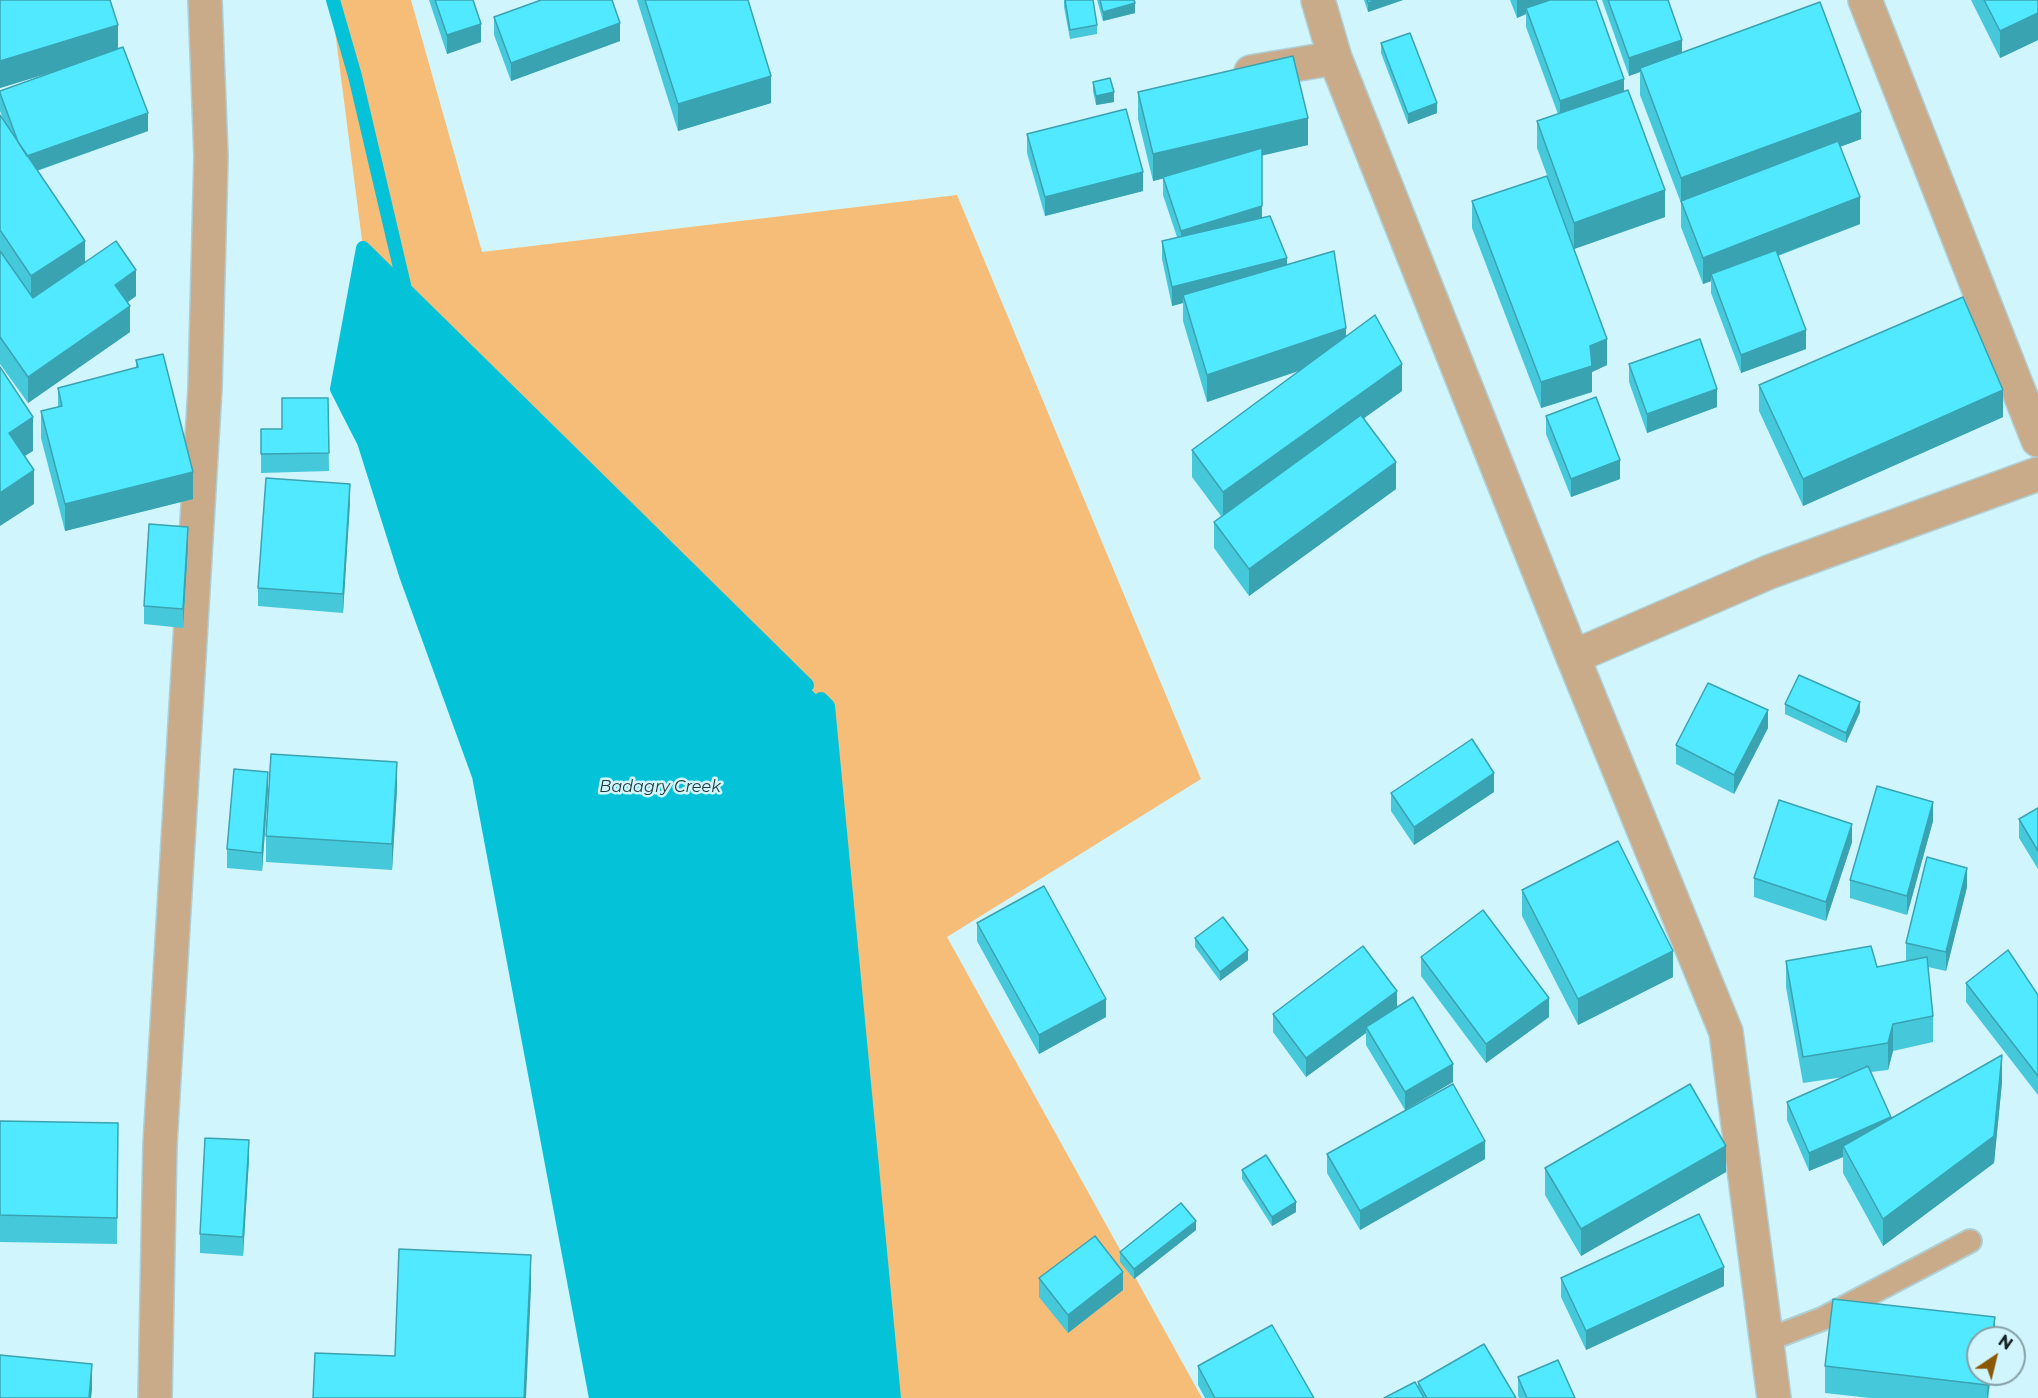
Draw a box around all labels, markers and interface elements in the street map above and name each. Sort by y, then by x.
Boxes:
water label: Badagry Creek [599,777,721,797]
north arrow [1966,1326,2026,1386]
text: N [1995,1331,2016,1354]

